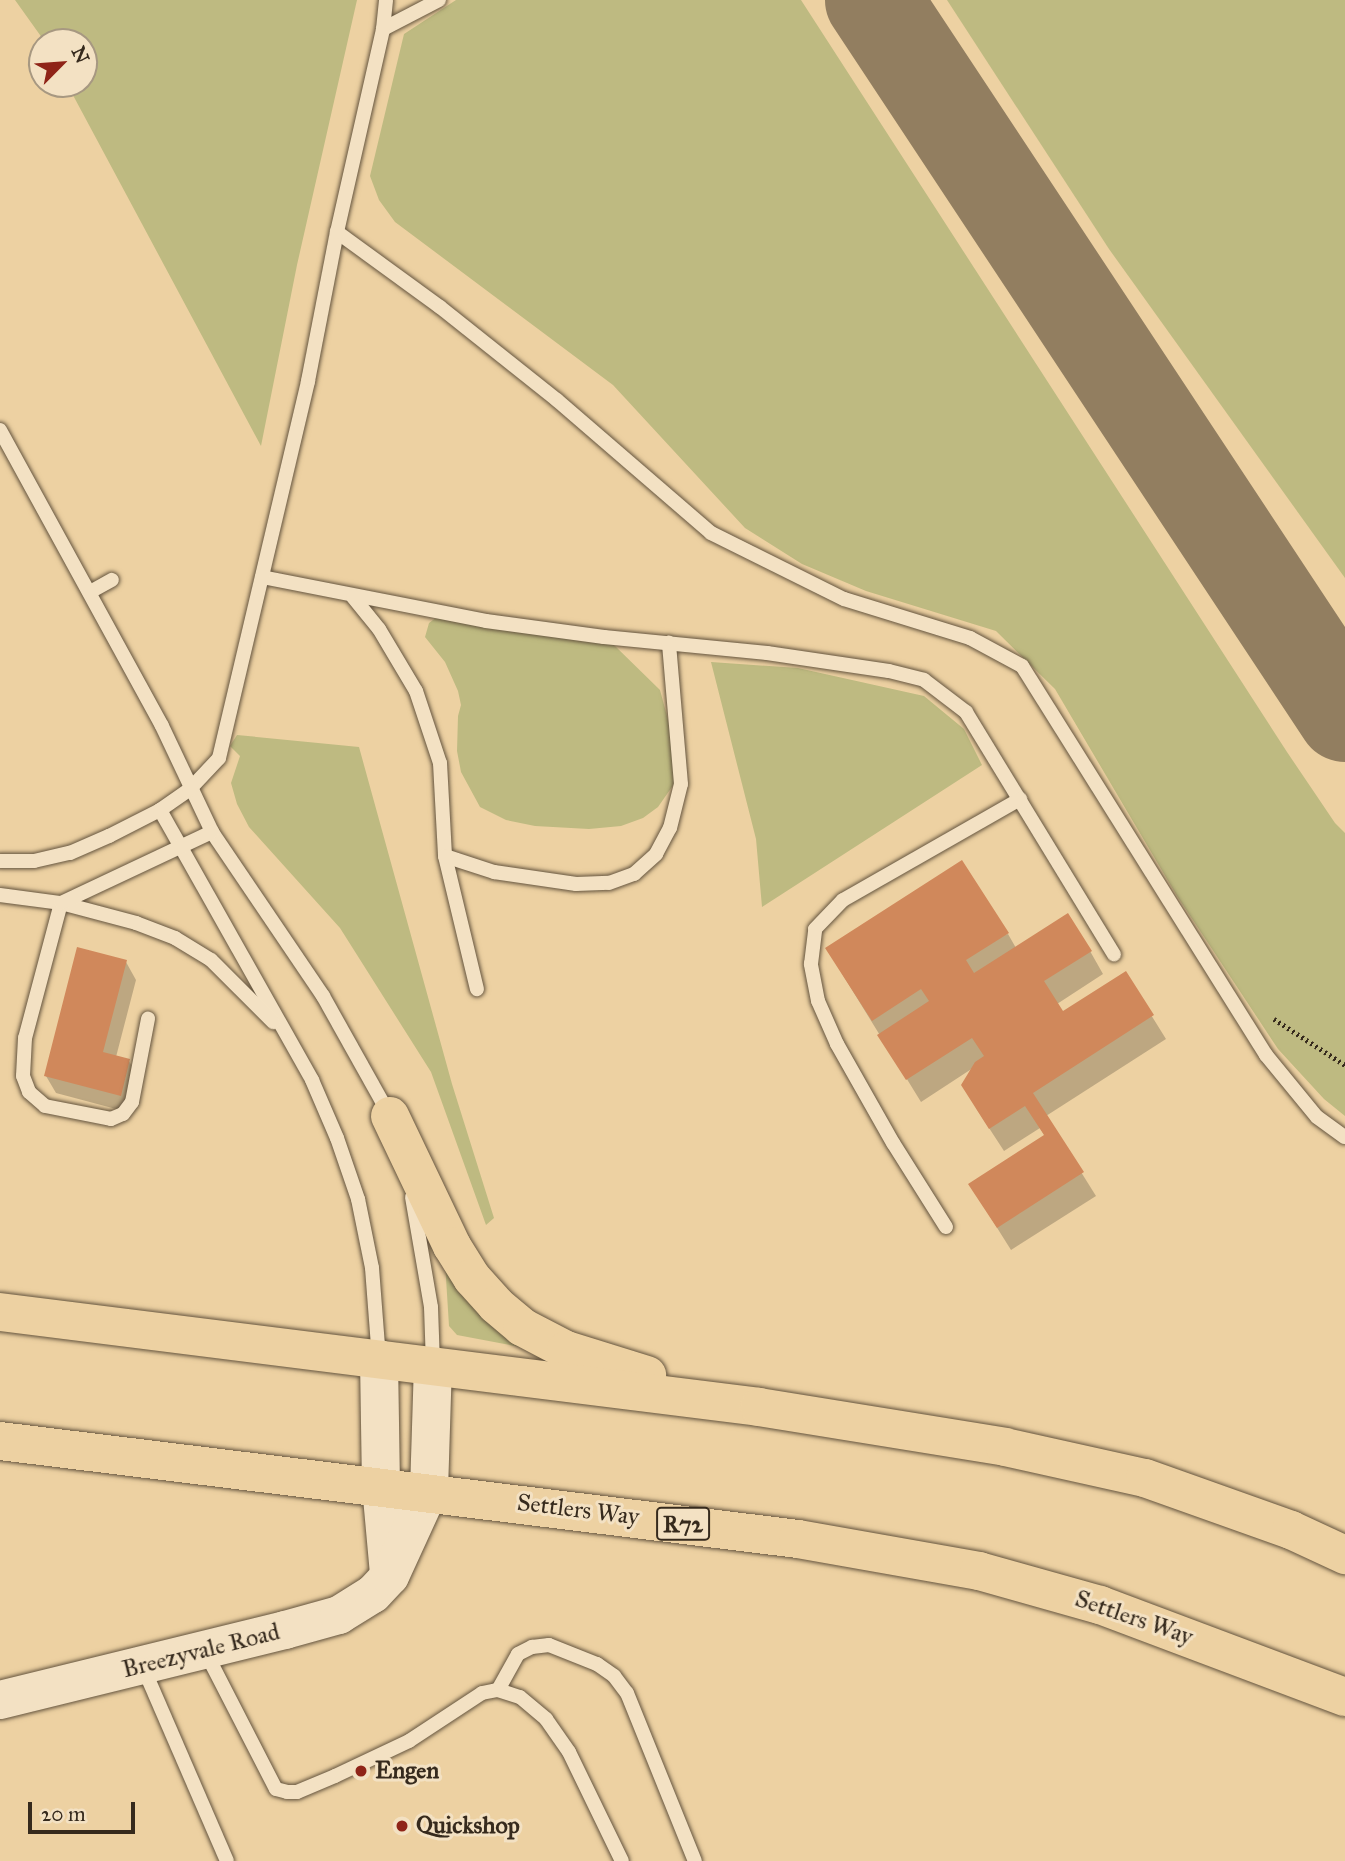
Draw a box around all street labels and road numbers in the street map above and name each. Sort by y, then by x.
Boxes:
street label: Settlers Way [515,1488,641,1532]
road number: R72 [655,1504,711,1544]
street label: Settlers Way [1071,1584,1197,1652]
street label: Breezyvale Road [119,1618,283,1684]

